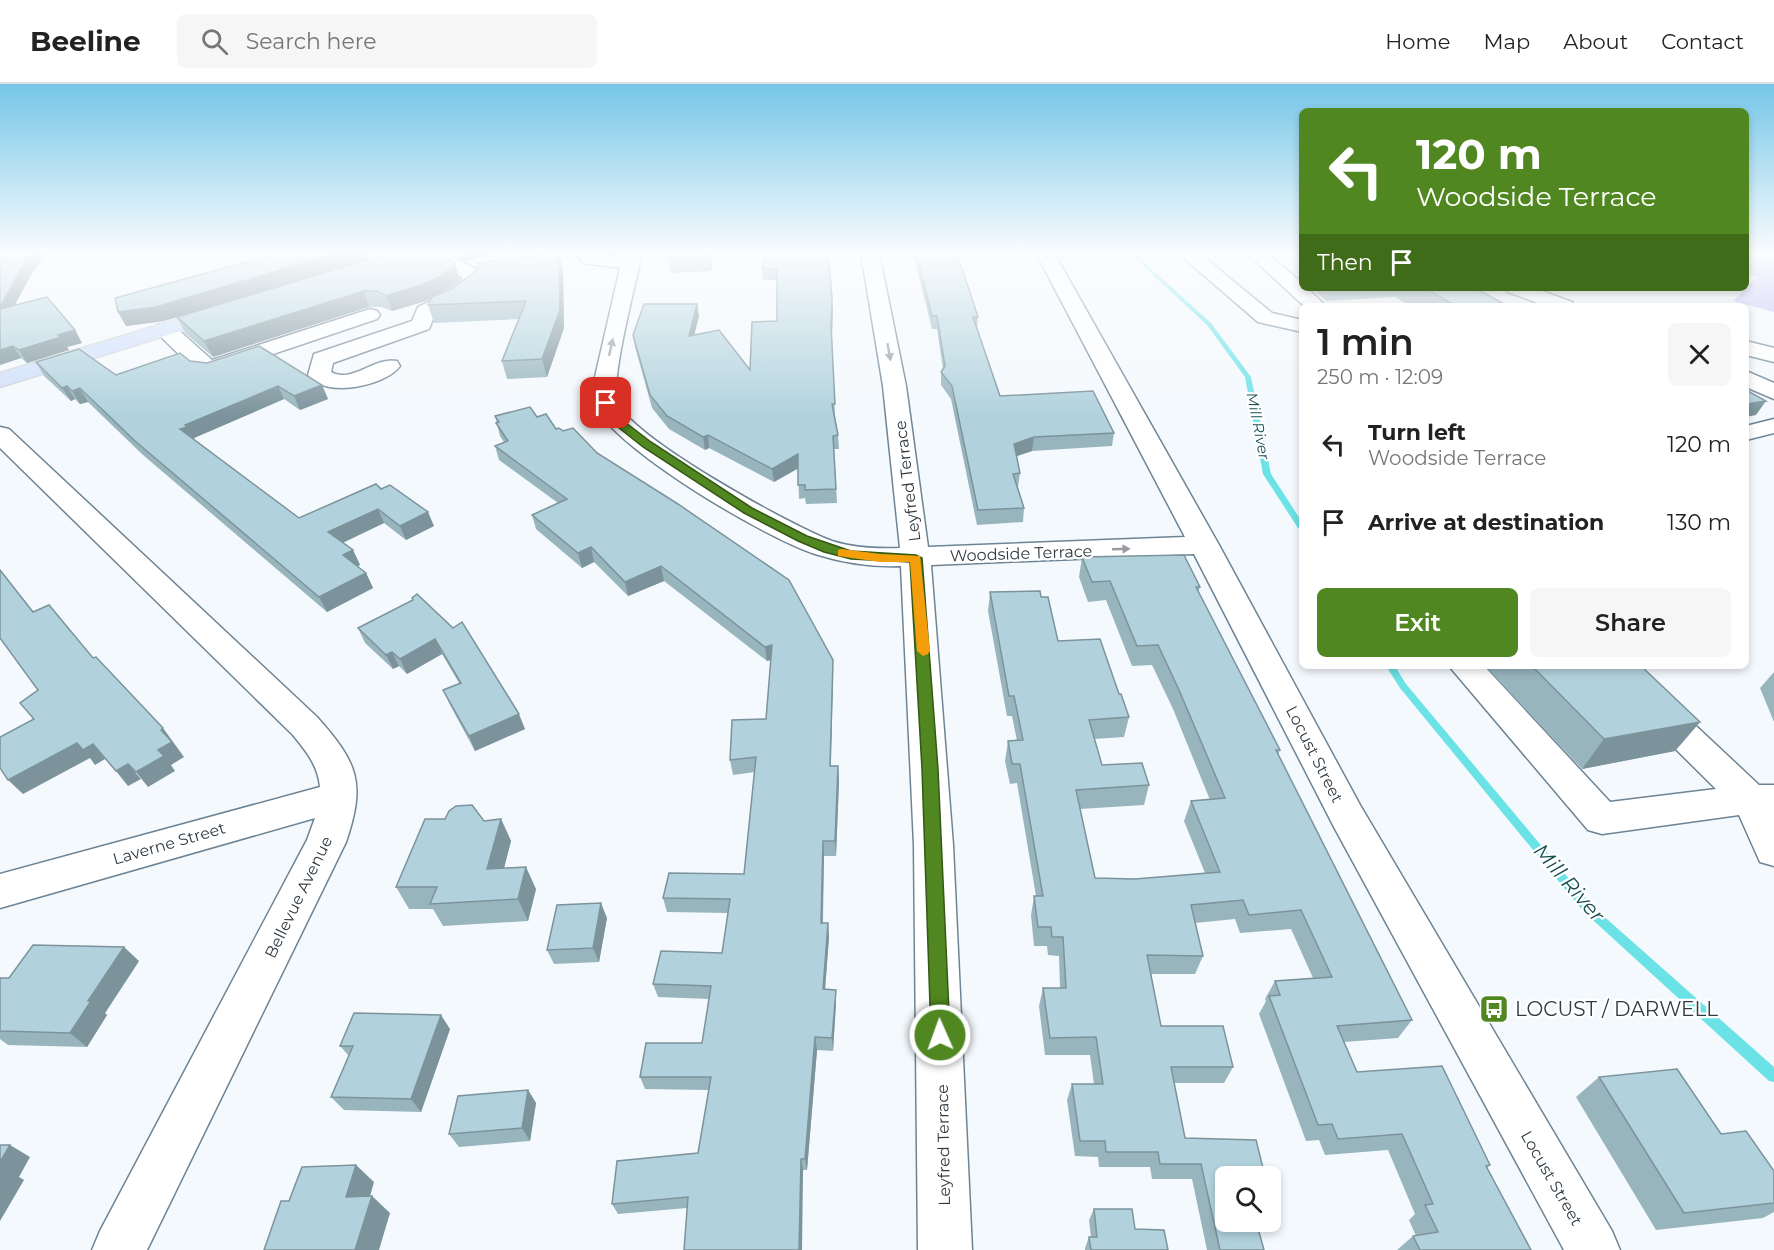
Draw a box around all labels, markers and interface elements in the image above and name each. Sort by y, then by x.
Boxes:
search box [177,14,597,68]
text: Beeline [30,24,141,58]
icon: search [198,25,231,58]
text: Search here [246,28,377,55]
text: Home [1385,29,1450,54]
text: Map [1483,29,1530,54]
text: About [1563,29,1628,54]
text: Contact [1661,29,1744,54]
text: 120 m [1416,128,1542,180]
icon: left [1317,132,1395,210]
text: Woodside Terrace [1416,180,1657,213]
icon: arrive [1385,246,1418,279]
text: Then [1317,249,1373,276]
text: 1 min [1317,320,1414,364]
button: close [1668,323,1731,386]
one-way arrow [607,338,617,356]
one-way arrow [885,342,894,361]
text: 250 m · 12:09 [1317,365,1443,389]
pin [580,377,631,428]
icon: arrive [589,386,622,419]
water label: Mill River [1243,391,1275,462]
street label: Leyfred Terrace [891,419,924,543]
text: Turn left [1368,419,1466,446]
icon: left [1317,428,1350,461]
text: 120 m [1667,431,1731,458]
text: Woodside Terrace [1368,446,1546,470]
icon: arrive [1317,506,1350,539]
text: Arrive at destination [1368,509,1604,536]
text: 130 m [1667,509,1731,536]
street label: Woodside Terrace [949,542,1093,565]
one-way arrow [1112,544,1131,553]
button: Exit [1317,588,1518,657]
button: Share [1530,588,1731,657]
street label: Locust Street [1282,703,1347,806]
street label: Laverne Street [111,818,228,869]
street label: Bellevue Avenue [261,833,336,961]
water label: Mill River [1529,838,1611,927]
bus stop icon: LOCUST / DARWELL [1478,993,1510,1025]
place label: LOCUST / DARWELL [1515,997,1718,1021]
position arrow [908,1003,972,1067]
street label: Leyfred Terrace [933,1084,954,1206]
street label: Locust Street [1517,1128,1587,1229]
map controls [1215,1166,1281,1232]
button: search [1215,1166,1281,1232]

